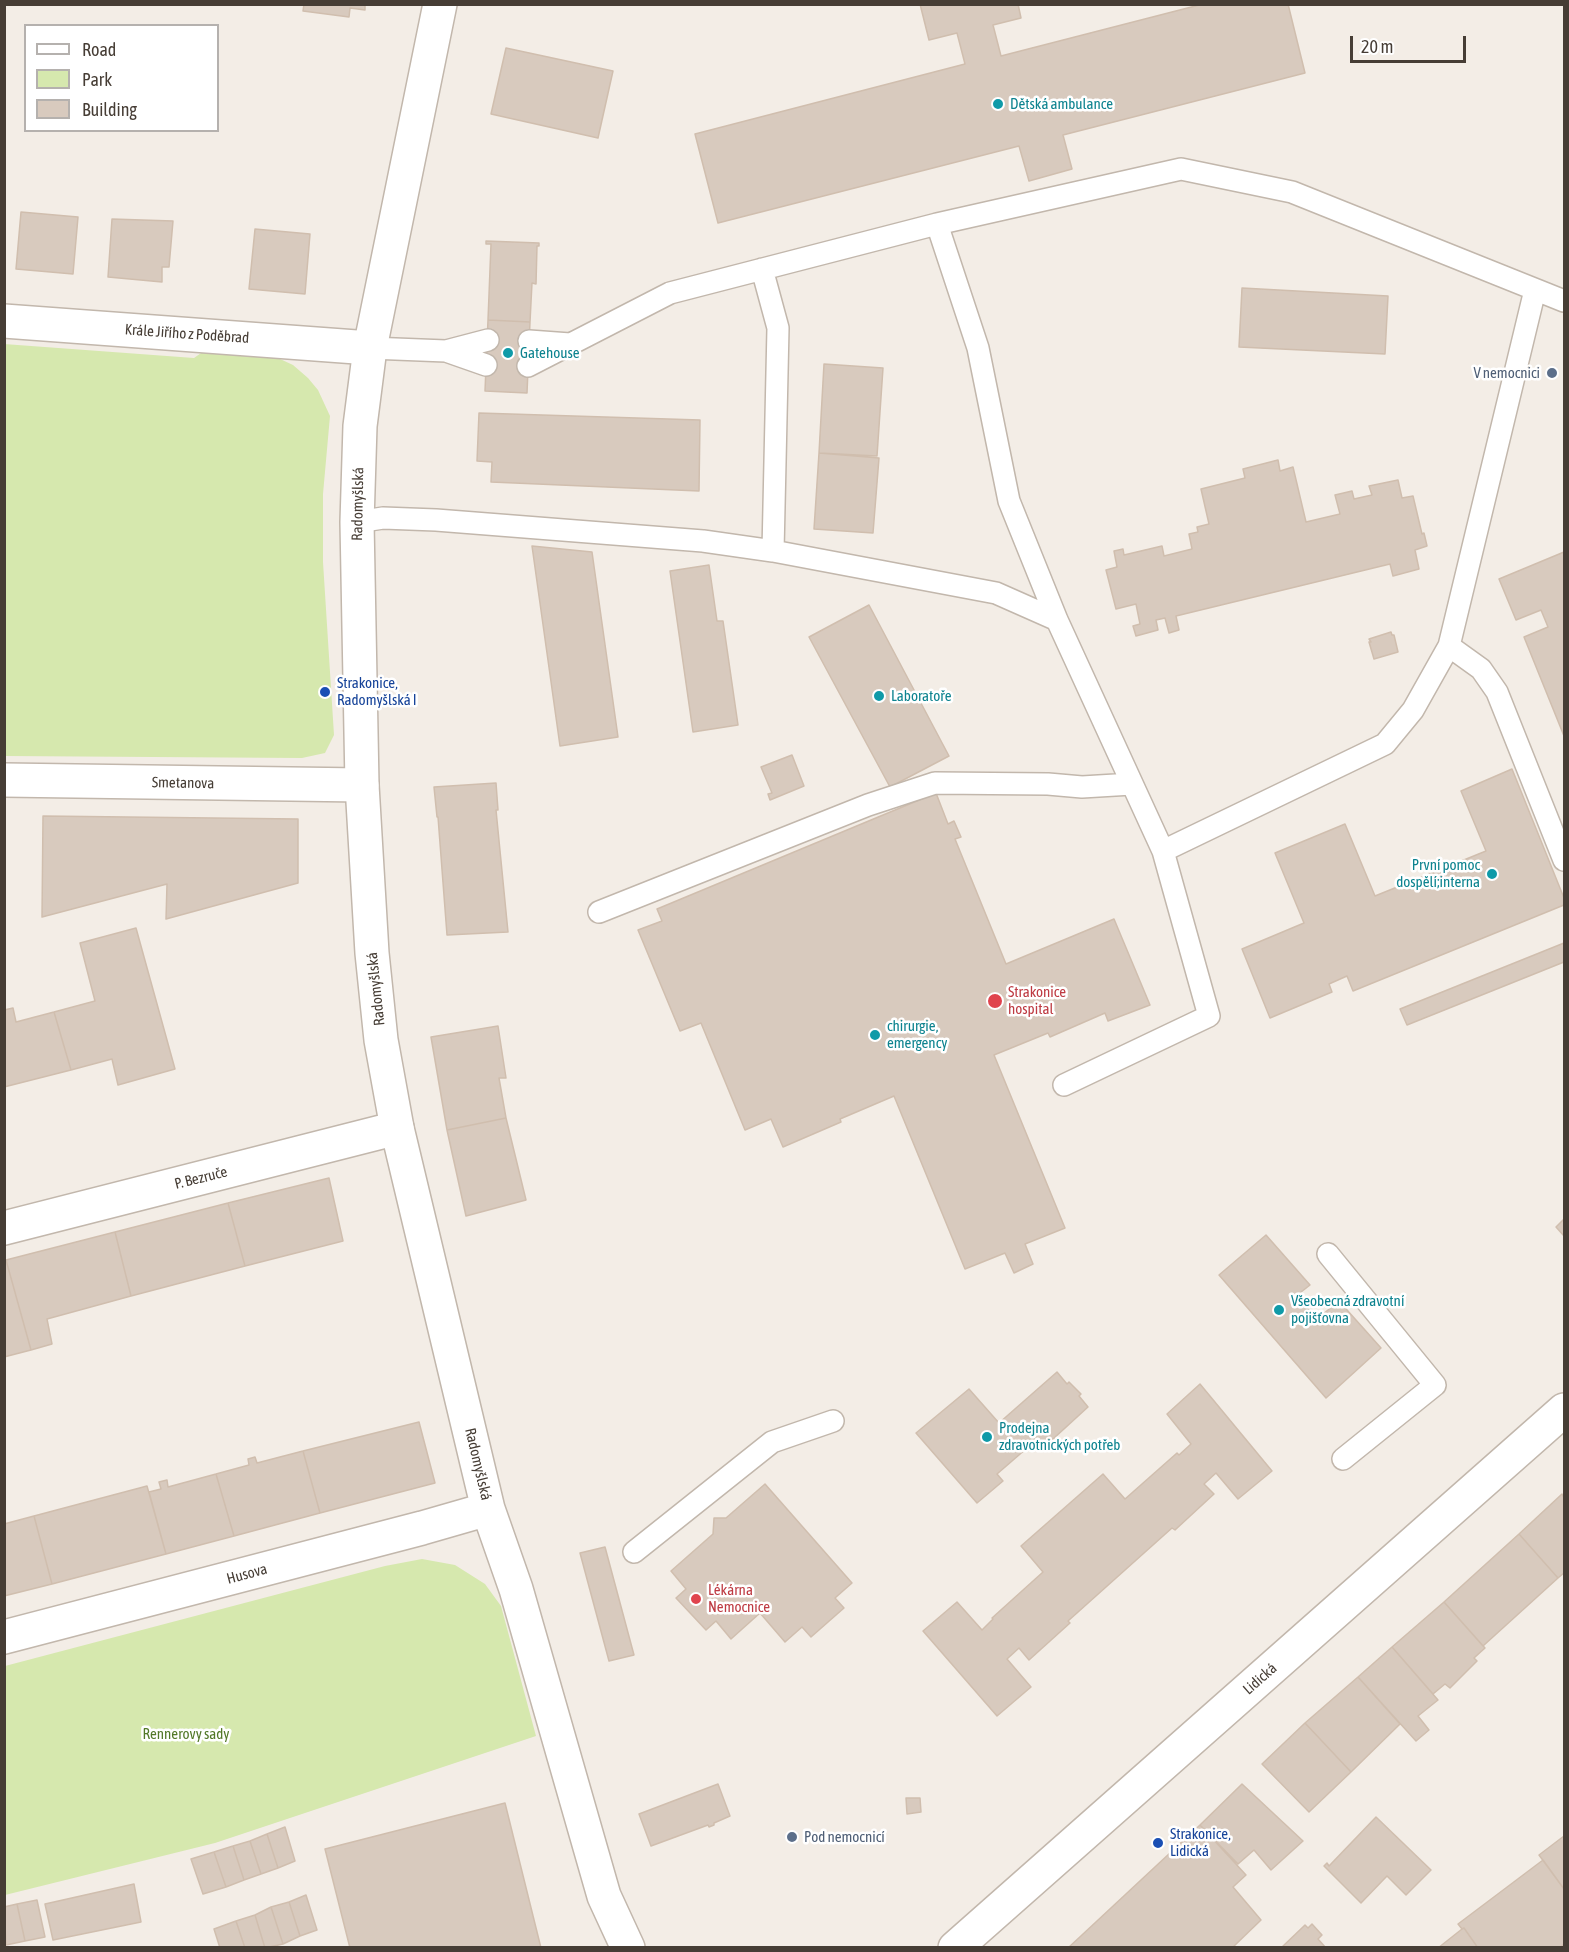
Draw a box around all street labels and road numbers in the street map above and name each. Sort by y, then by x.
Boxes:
street label: Krále Jiřího z Poděbrad [124,321,250,347]
street label: Radomyšlská [348,467,368,541]
street label: Smetanova [152,773,214,793]
street label: Radomyšlská [363,951,389,1027]
street label: P. Bezruče [173,1163,229,1193]
street label: Radomyšlská [461,1426,495,1502]
street label: Husova [225,1560,269,1588]
street label: Lidická [1239,1659,1281,1699]

